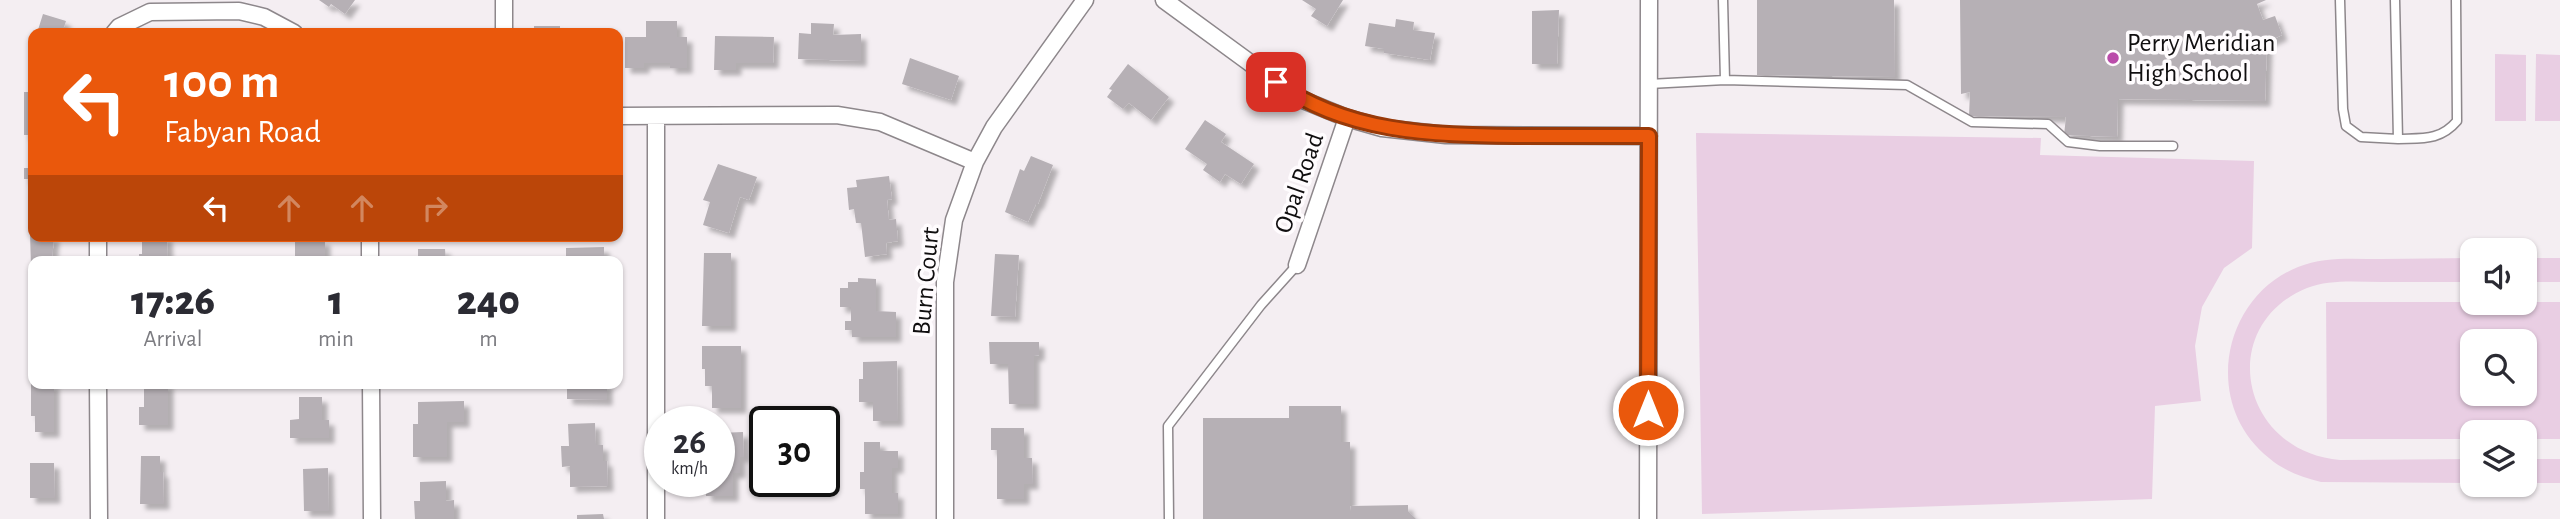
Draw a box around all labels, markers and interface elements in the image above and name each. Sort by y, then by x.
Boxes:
place label: Perry Meridian High School [2127,30,2276,86]
marker: Perry Meridian High School [2105,50,2121,66]
pin [1246,52,1306,112]
icon: left [49,56,140,147]
text: 100 m [164,58,280,107]
icon: arrive [1257,63,1295,101]
text: Fabyan Road [164,116,321,148]
street label: Opal Road [1270,130,1328,236]
icon: left [197,189,235,227]
icon: ahead [270,189,308,227]
icon: ahead [343,189,381,227]
icon: right [416,189,454,227]
street label: Burn Court [908,226,944,336]
map controls [2460,238,2537,497]
button: sound [2460,238,2537,315]
text: 17:26 [131,280,215,322]
text: 1 [328,280,344,322]
text: 240 [457,280,520,322]
text: Arrival [143,328,203,351]
text: min [318,328,354,351]
text: m [479,328,498,351]
button: search [2460,329,2537,406]
position arrow [1611,373,1685,447]
speed limit sign: 30 [749,406,840,497]
button: layers [2460,420,2537,497]
text: 26 [673,425,706,460]
text: km/h [671,460,708,478]

